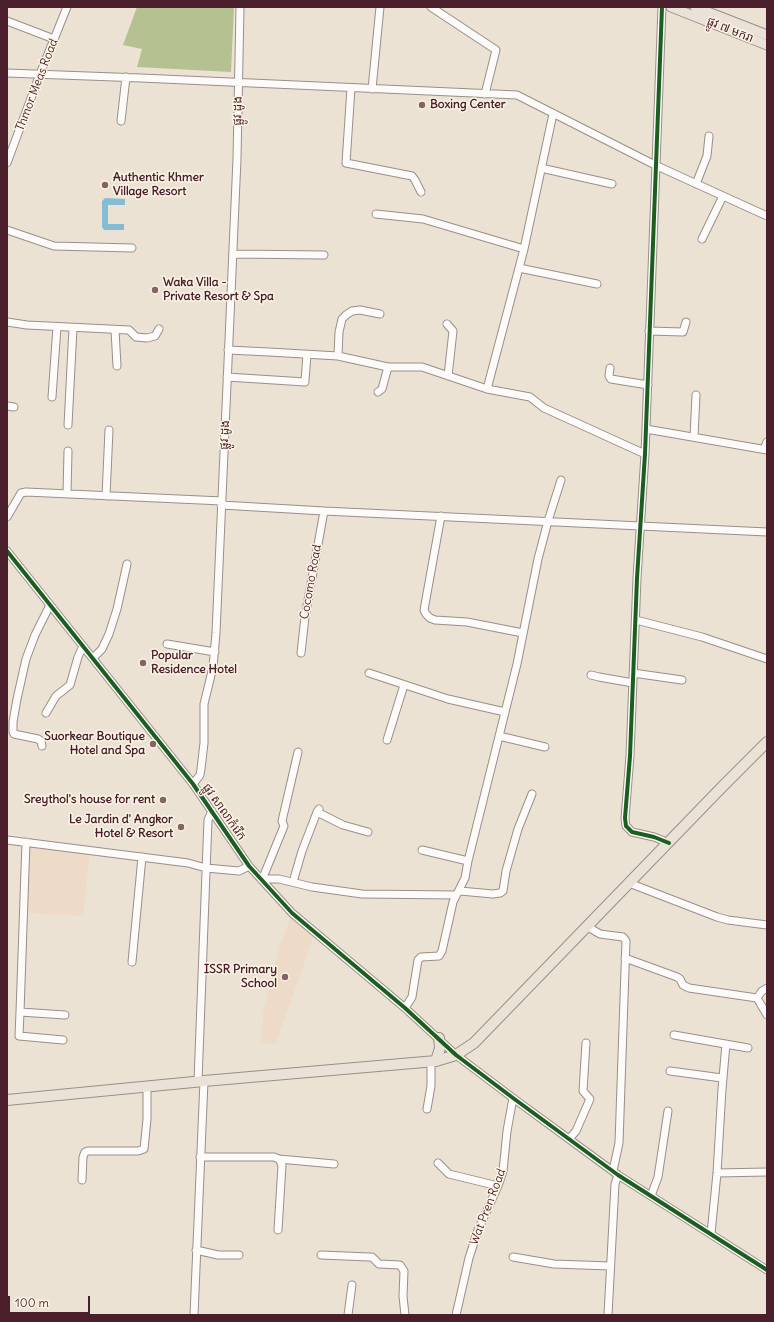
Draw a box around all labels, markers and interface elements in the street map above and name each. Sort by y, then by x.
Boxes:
street label: ផ្លូវ ៧ មករា [704,14,756,46]
street label: Thmor Meas Road [13,37,61,133]
street label: ផ្លូវ ដូង [231,96,245,126]
place label: Boxing Center [430,98,506,112]
marker: Boxing Center [417,100,427,110]
place label: Authentic Khmer Village Resort [113,171,204,199]
marker: Authentic Khmer Village Resort [100,180,110,190]
place label: Waka Villa - Private Resort & Spa [163,276,274,304]
marker: Waka Villa - Private Resort & Spa [150,285,160,295]
street label: ផ្លូវ ដូង [217,420,233,450]
street label: Cocomo Road [297,544,325,620]
place label: Popular Residence Hotel [151,649,237,677]
marker: Popular Residence Hotel [138,658,148,668]
place label: Suorkear Boutique Hotel and Spa [44,730,145,758]
marker: Suorkear Boutique Hotel and Spa [148,739,158,749]
street label: ផ្លូវ សាលាកំរើក [199,781,249,843]
place label: Sreythol's house for rent [24,793,155,807]
marker: Sreythol's house for rent [158,795,168,805]
place label: Le Jardin d' Angkor Hotel & Resort [69,813,173,841]
marker: Le Jardin d' Angkor Hotel & Resort [176,822,186,832]
place label: ISSR Primary School [204,963,277,991]
marker: ISSR Primary School [280,972,290,982]
street label: Wat Pren Road [467,1167,509,1247]
scale bar [10,1288,92,1314]
text: 100 m [15,1295,49,1310]

